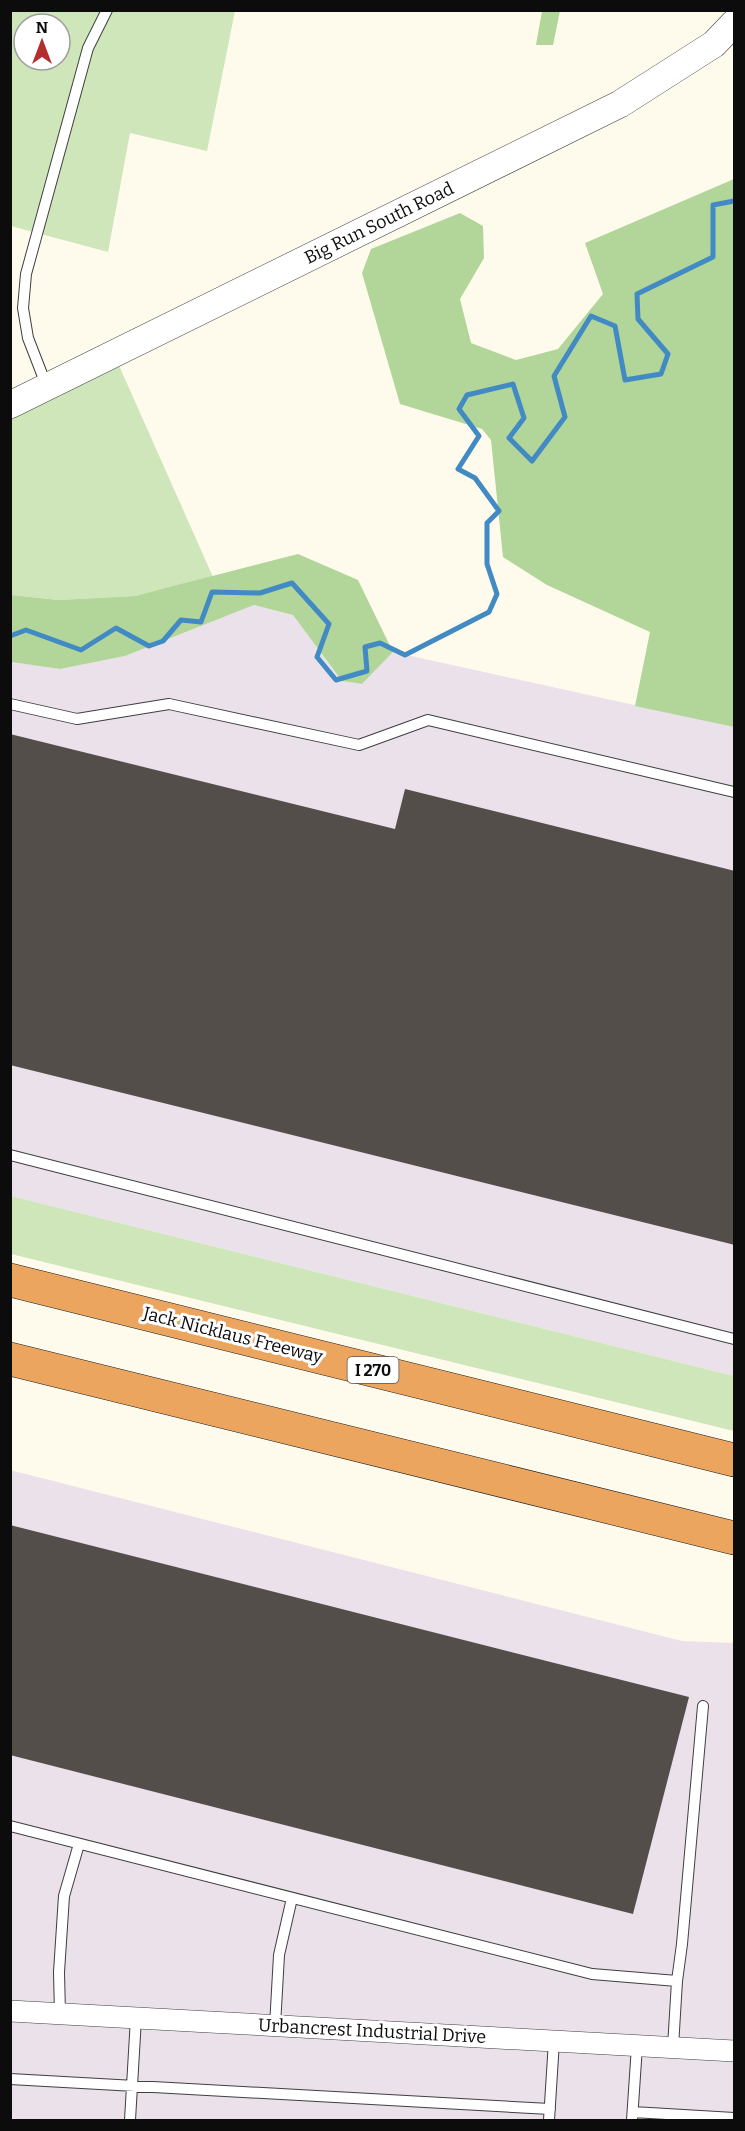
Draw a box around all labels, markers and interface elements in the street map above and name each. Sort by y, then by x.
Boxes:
north arrow [12,12,72,72]
text: N [36,18,48,37]
street label: Big Run South Road [301,177,458,269]
street label: Jack Nicklaus Freeway [140,1302,326,1368]
road number: I 270 [348,1357,398,1383]
street label: Urbancrest Industrial Drive [257,2014,487,2048]

